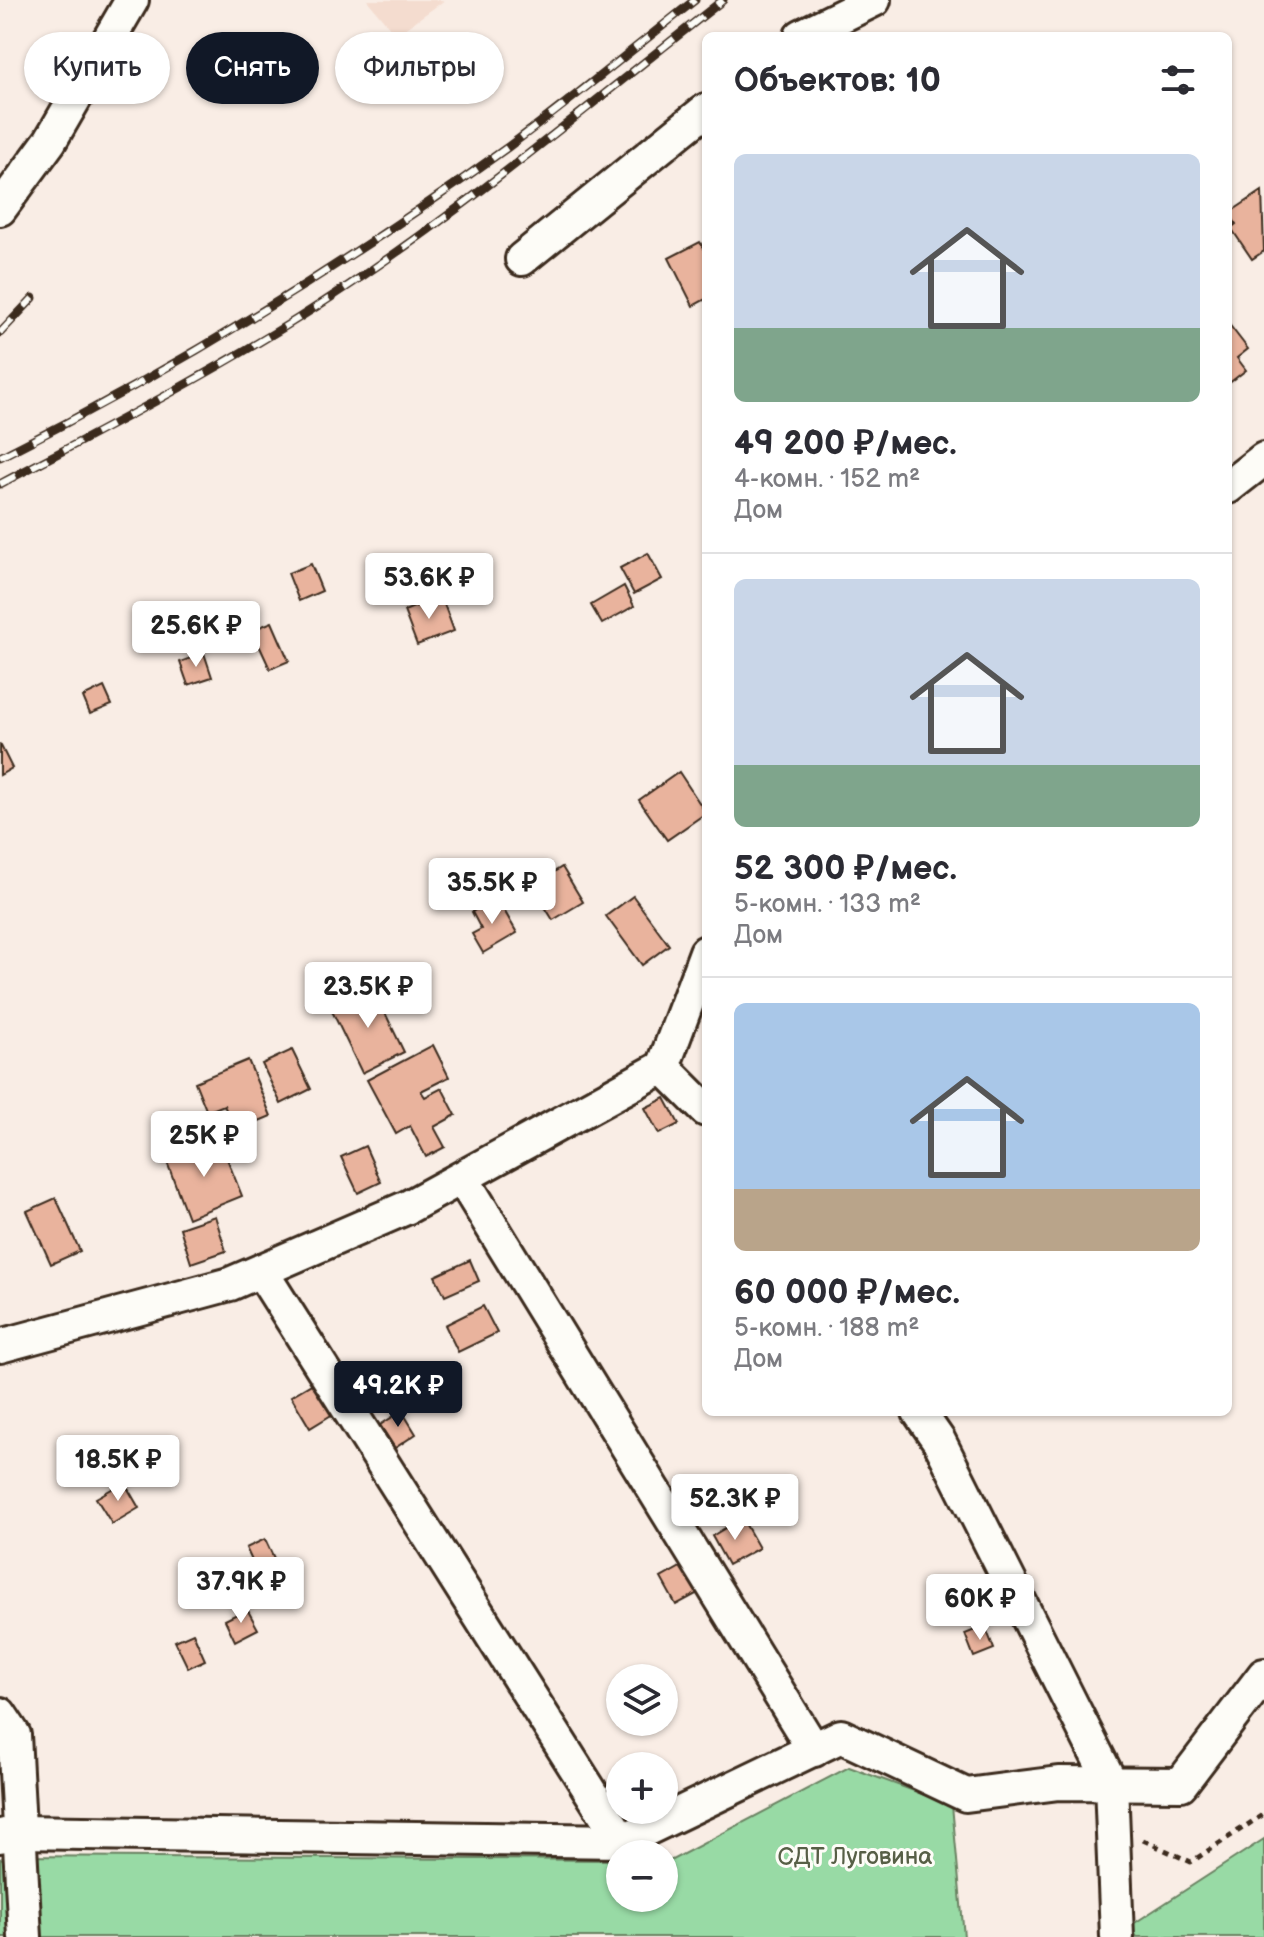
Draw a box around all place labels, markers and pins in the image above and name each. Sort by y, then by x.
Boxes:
pin: 53.6K ₽ [355,553,503,621]
pin: 25.6K ₽ [122,601,270,669]
pin: 35.5K ₽ [418,858,566,926]
pin: 23.5K ₽ [294,962,442,1030]
pin: 25K ₽ [148,1111,260,1179]
pin: 49.2K ₽ [324,1361,472,1429]
pin: 18.5K ₽ [44,1435,192,1503]
pin: 52.3K ₽ [661,1474,809,1542]
pin: 37.9K ₽ [167,1557,315,1625]
pin: 60K ₽ [924,1574,1036,1642]

